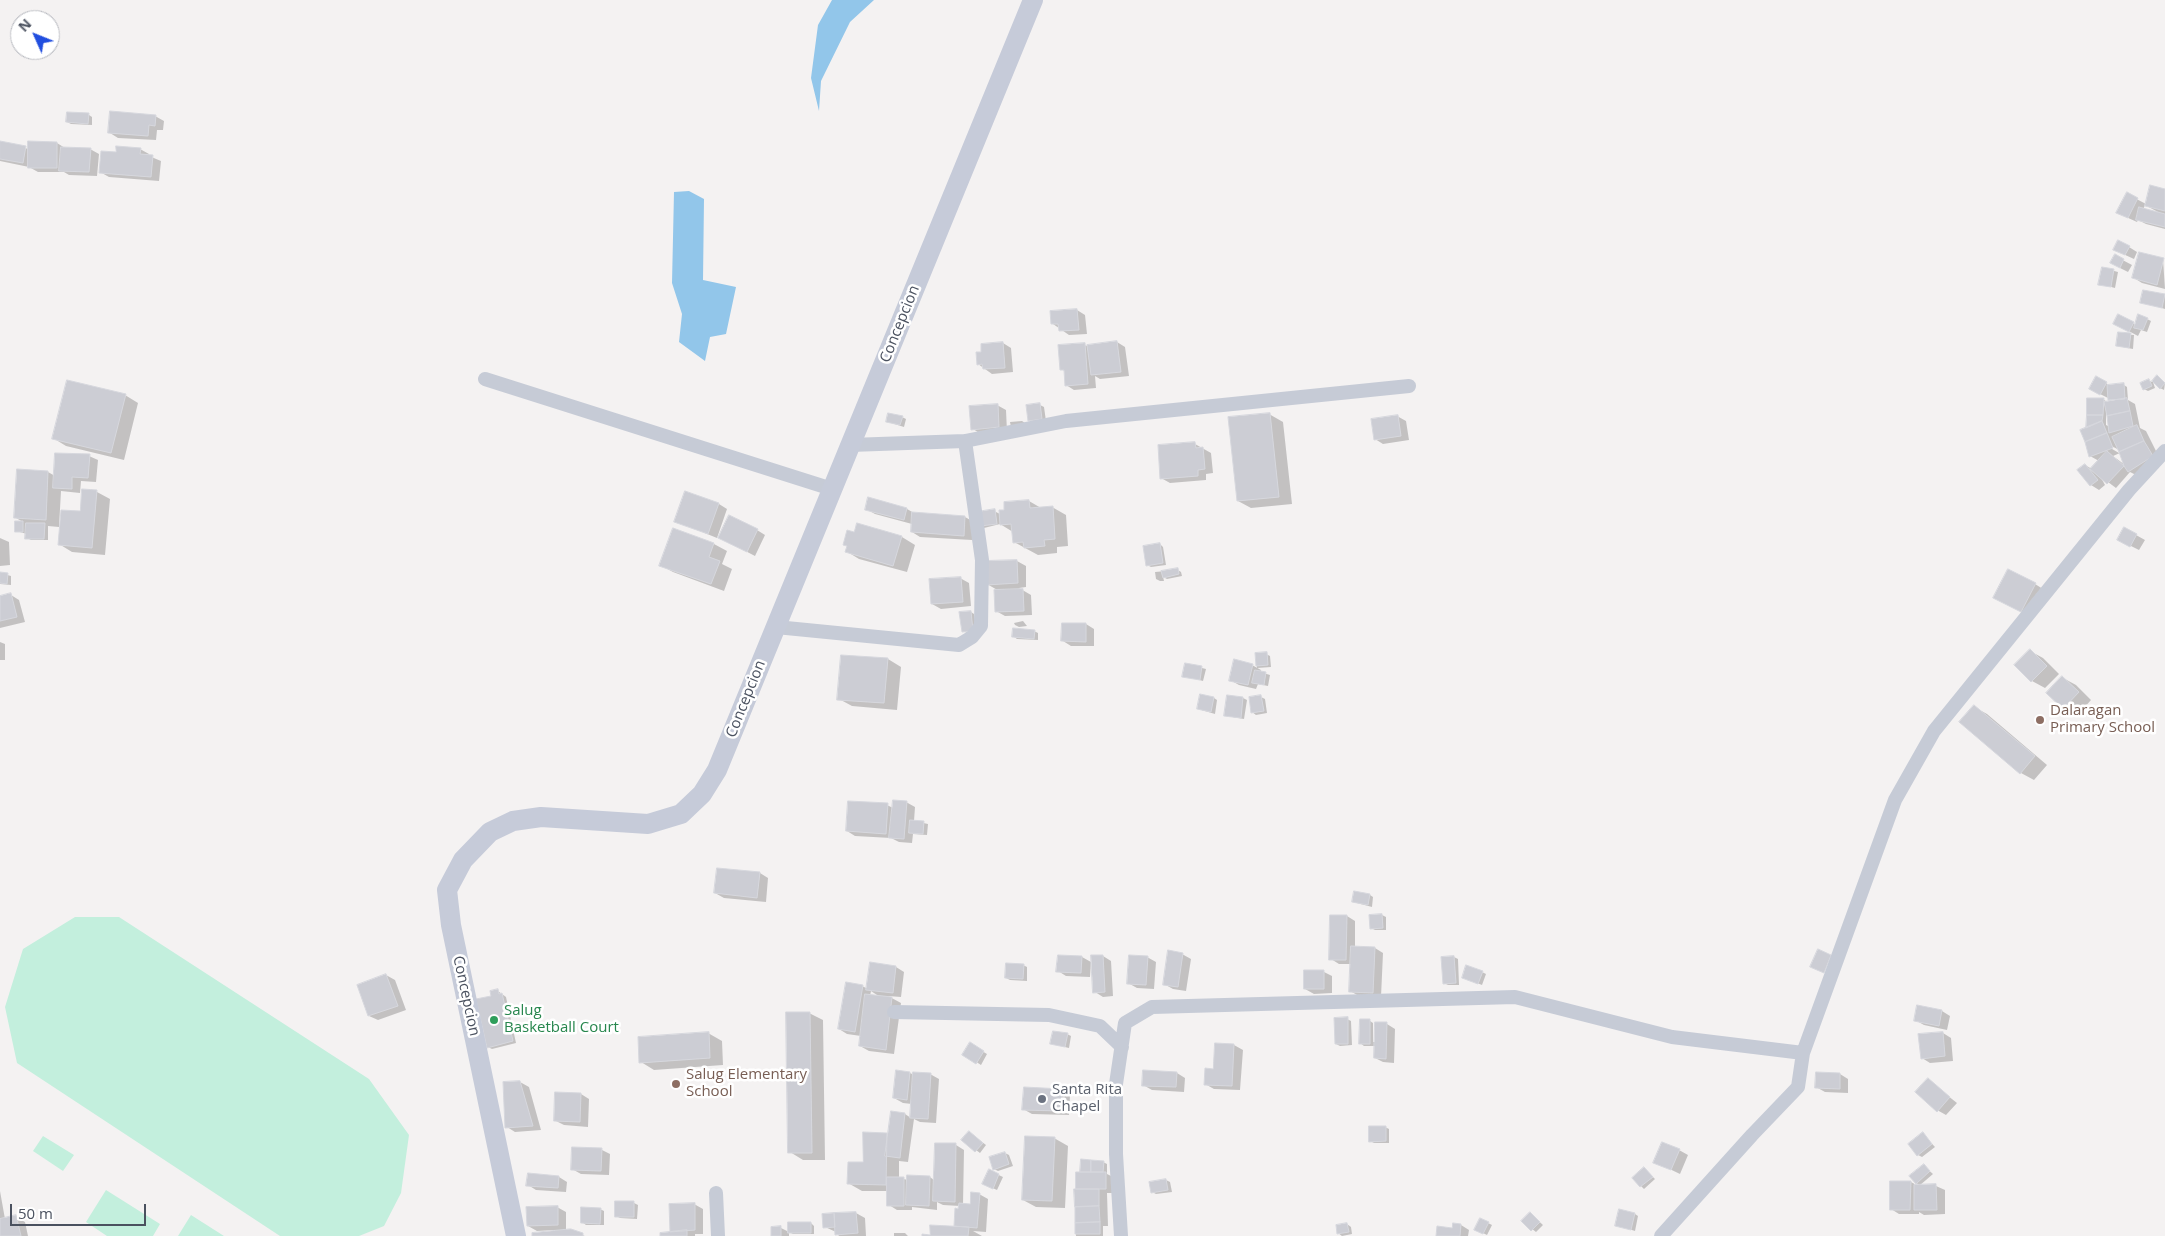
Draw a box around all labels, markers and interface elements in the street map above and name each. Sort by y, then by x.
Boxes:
north arrow [10,10,60,60]
text: N [14,14,35,36]
street label: Concepcion [876,283,924,365]
street label: Concepcion [722,658,770,740]
place label: Dalaragan Primary School [2050,702,2155,737]
marker: Dalaragan Primary School [2034,714,2046,726]
street label: Concepcion [449,954,483,1038]
place label: Salug Basketball Court [504,1002,619,1037]
marker: Salug Basketball Court [488,1014,500,1026]
place label: Salug Elementary School [686,1066,807,1101]
marker: Salug Elementary School [670,1078,682,1090]
place label: Santa Rita Chapel [1052,1081,1122,1116]
marker: Santa Rita Chapel [1036,1093,1048,1105]
scale bar [12,1194,149,1226]
text: 50 m [18,1203,53,1223]

